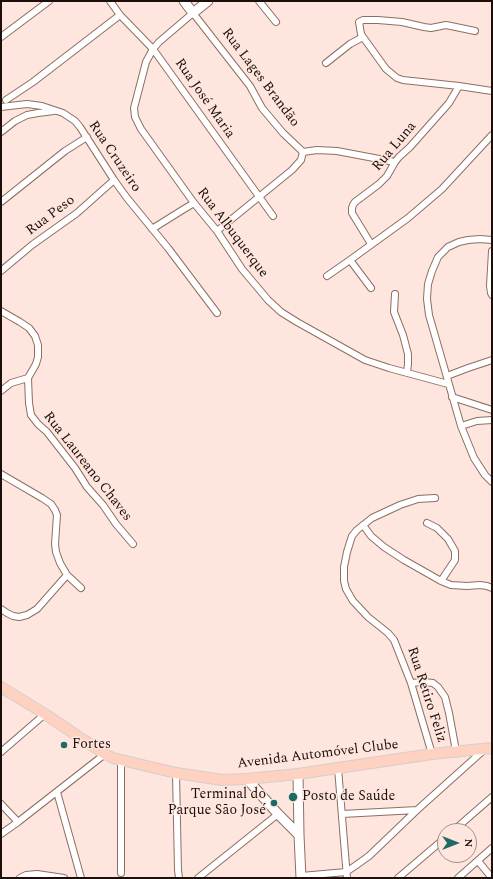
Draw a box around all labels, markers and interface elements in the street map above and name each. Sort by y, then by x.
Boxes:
street label: Rua Lages Brandão [217,25,303,131]
street label: Rua José Maria [170,56,238,142]
street label: Rua Cruzeiro [84,118,144,196]
street label: Rua Luna [370,119,420,175]
street label: Rua Albuquerque [193,185,271,281]
street label: Rua Peso [23,192,79,240]
street label: Rua Laureano Chaves [39,409,135,525]
street label: Rua Retiro Feliz [403,645,449,745]
place label: Fortes [72,737,111,753]
street label: Avenida Automóvel Clube [236,737,400,773]
marker: Fortes [59,740,69,750]
place label: Terminal do Parque São José [168,787,266,820]
place label: Posto de Saúde [302,789,395,805]
marker: Posto de Saúde [287,791,299,803]
marker: Terminal do Parque São José [269,798,279,808]
north arrow [437,823,477,863]
text: N [460,839,477,847]

